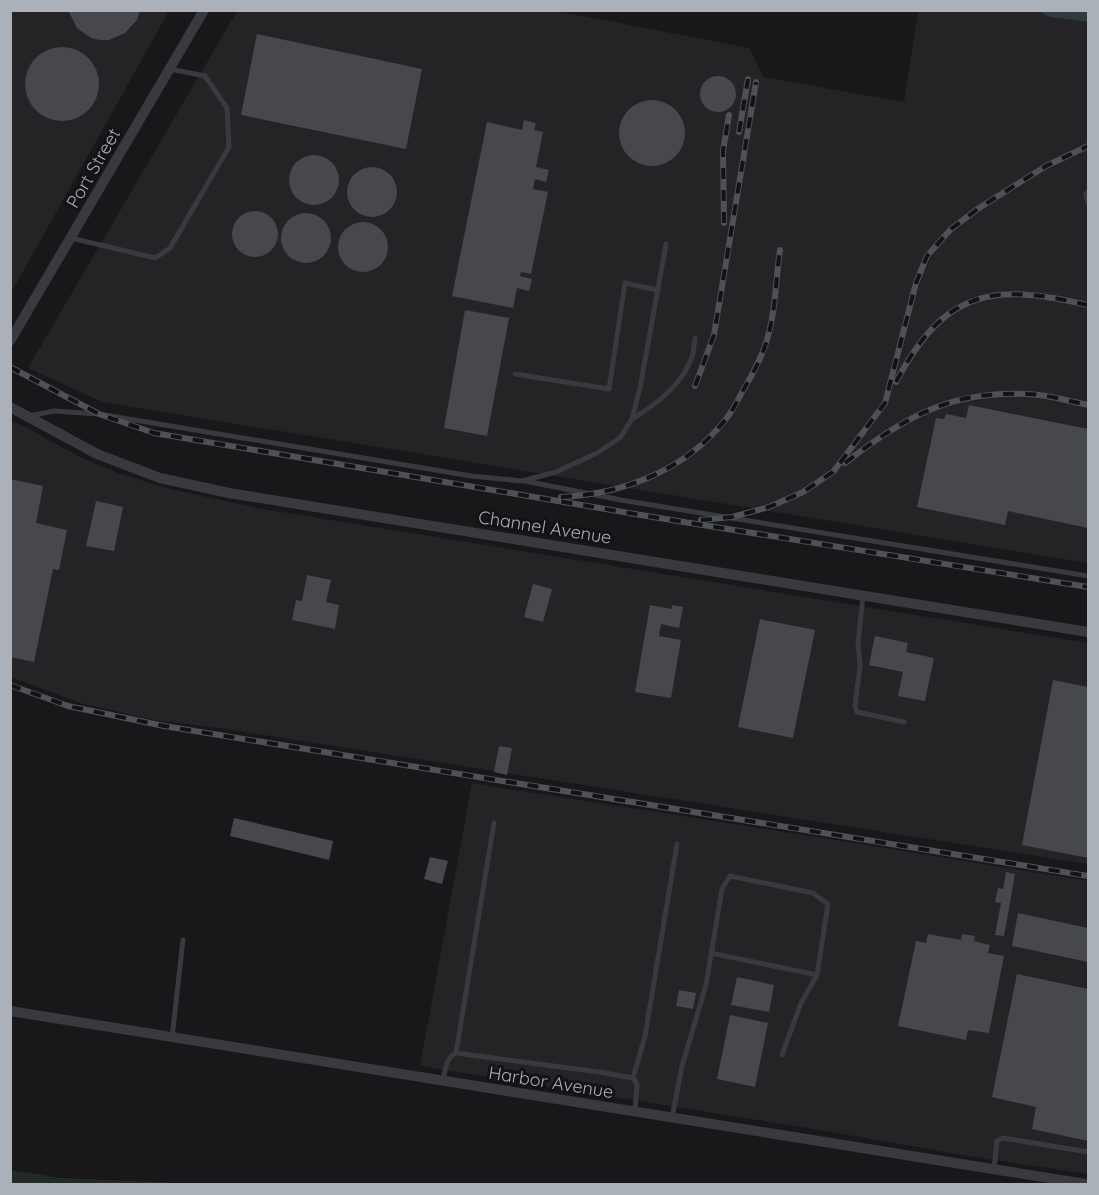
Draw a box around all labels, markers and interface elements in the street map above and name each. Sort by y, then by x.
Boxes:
street label: Port Street [61,124,125,212]
street label: Channel Avenue [477,505,613,549]
street label: Harbor Avenue [487,1061,615,1103]

